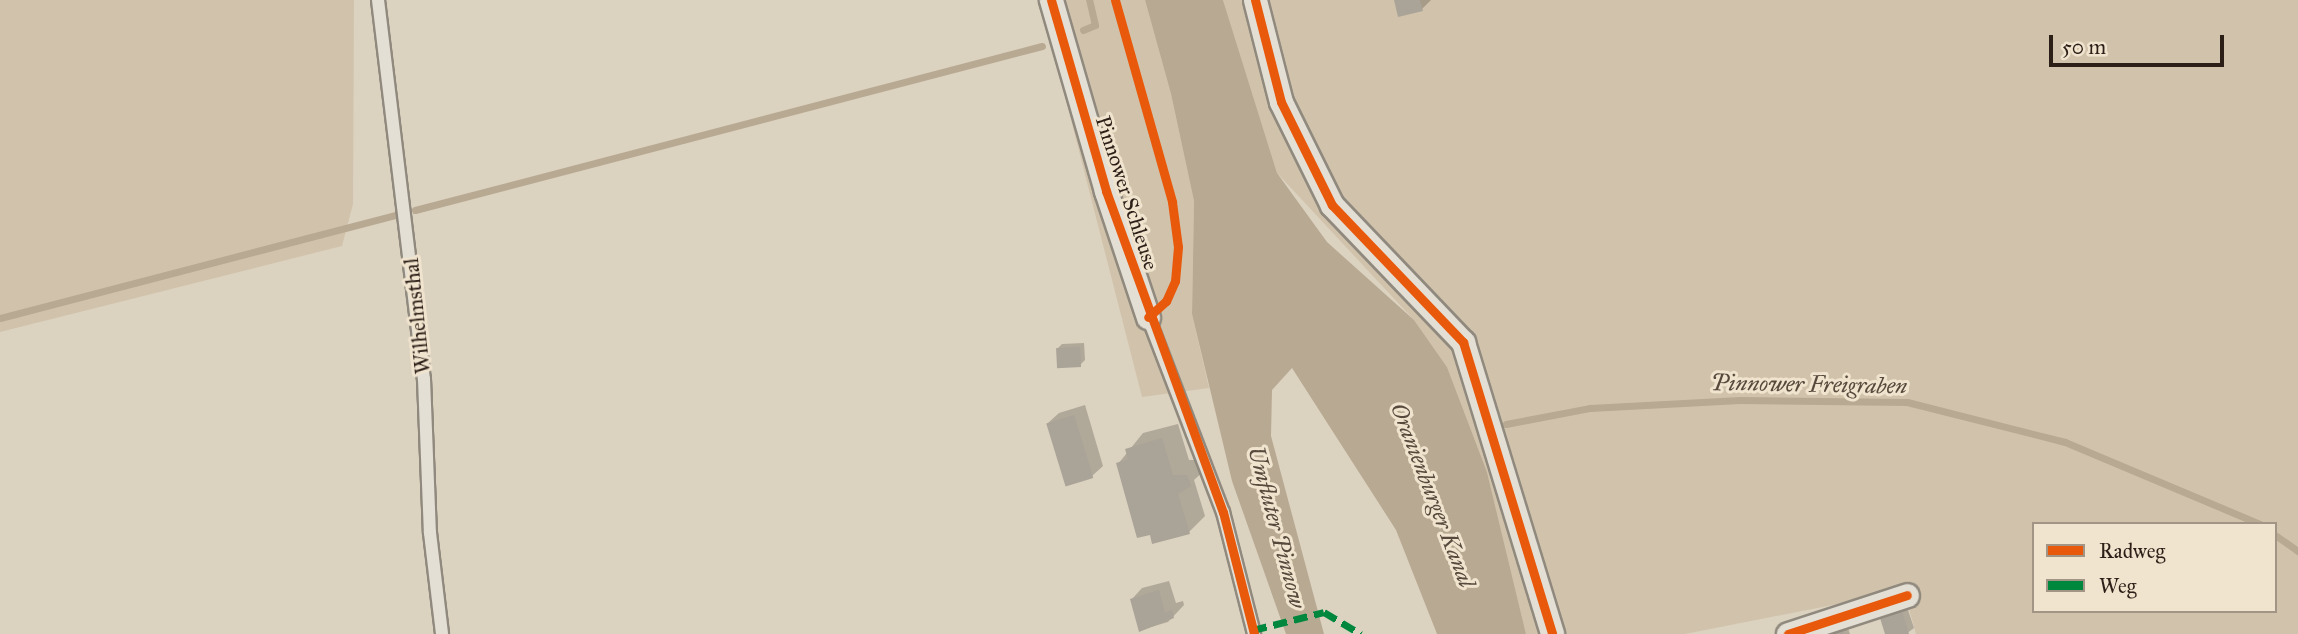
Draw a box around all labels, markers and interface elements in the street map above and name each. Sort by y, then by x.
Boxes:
scale bar [2053,21,2228,65]
text: 50 m [2062,34,2106,60]
street label: Pinnower Schleuse [1090,113,1164,273]
street label: Wilhelmsthal [398,257,436,375]
water label: Pinnower Freigraben [1711,368,1907,400]
water label: Oranienburger Kanal [1385,399,1481,591]
water label: Umfluter Pinnow [1242,443,1312,611]
legend [2032,522,2277,613]
text: Radweg [2099,538,2165,564]
text: Weg [2099,573,2137,599]

